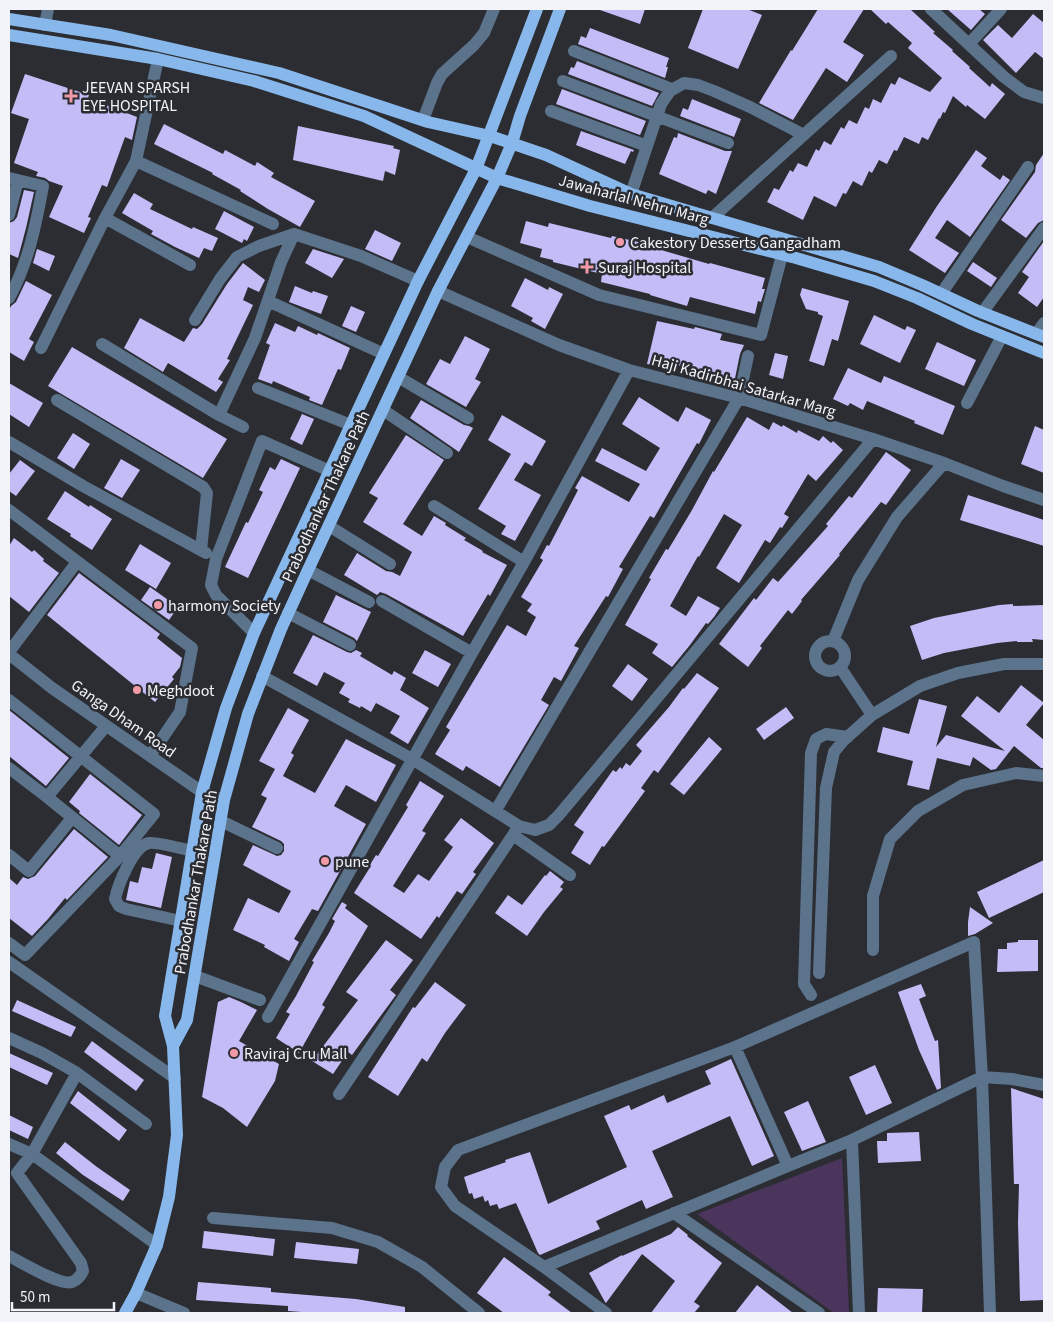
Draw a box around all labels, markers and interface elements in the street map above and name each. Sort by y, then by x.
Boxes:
place label: JEEVAN SPARSH EYE HOSPITAL [82,77,190,117]
marker: JEEVAN SPARSH EYE HOSPITAL [64,89,78,103]
street label: Jawaharlal Nehru Marg [556,169,711,231]
place label: Cakestory Desserts Gangadham [630,232,841,254]
marker: Cakestory Desserts Gangadham [614,236,626,248]
place label: Suraj Hospital [598,257,691,279]
marker: Suraj Hospital [580,260,594,274]
street label: Haji Kadirbhai Satarkar Marg [649,349,838,423]
street label: Prabodhankar Thakare Path [276,407,375,586]
place label: harmony Society [168,595,281,617]
marker: harmony Society [152,599,164,611]
street label: Ganga Dham Road [67,674,180,763]
place label: Meghdoot [147,680,215,702]
marker: Meghdoot [131,684,143,696]
street label: Prabodhankar Thakare Path [169,788,223,976]
place label: pune [335,851,369,873]
marker: pune [319,855,331,867]
place label: Raviraj Cru Mall [244,1043,347,1065]
marker: Raviraj Cru Mall [228,1047,240,1059]
scale bar [12,1280,115,1312]
text: 50 m [20,1287,50,1308]

